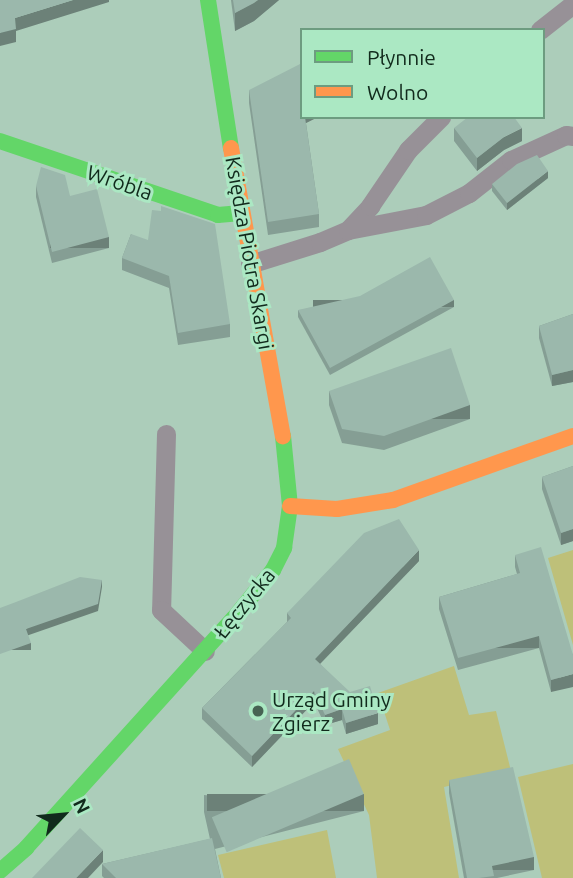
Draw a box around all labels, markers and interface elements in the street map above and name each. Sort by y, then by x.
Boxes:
legend [300,28,545,119]
text: Płynnie [367,45,436,69]
text: Wolno [367,80,428,104]
street label: Księdza Piotra Skargi [221,154,279,352]
street label: Wróbla [84,159,156,205]
street label: Łęczycka [208,563,280,643]
place label: Urząd Gminy Zgierz [272,686,391,736]
marker: Urząd Gminy Zgierz [250,703,266,719]
north arrow [28,780,98,850]
text: N [69,795,95,817]

